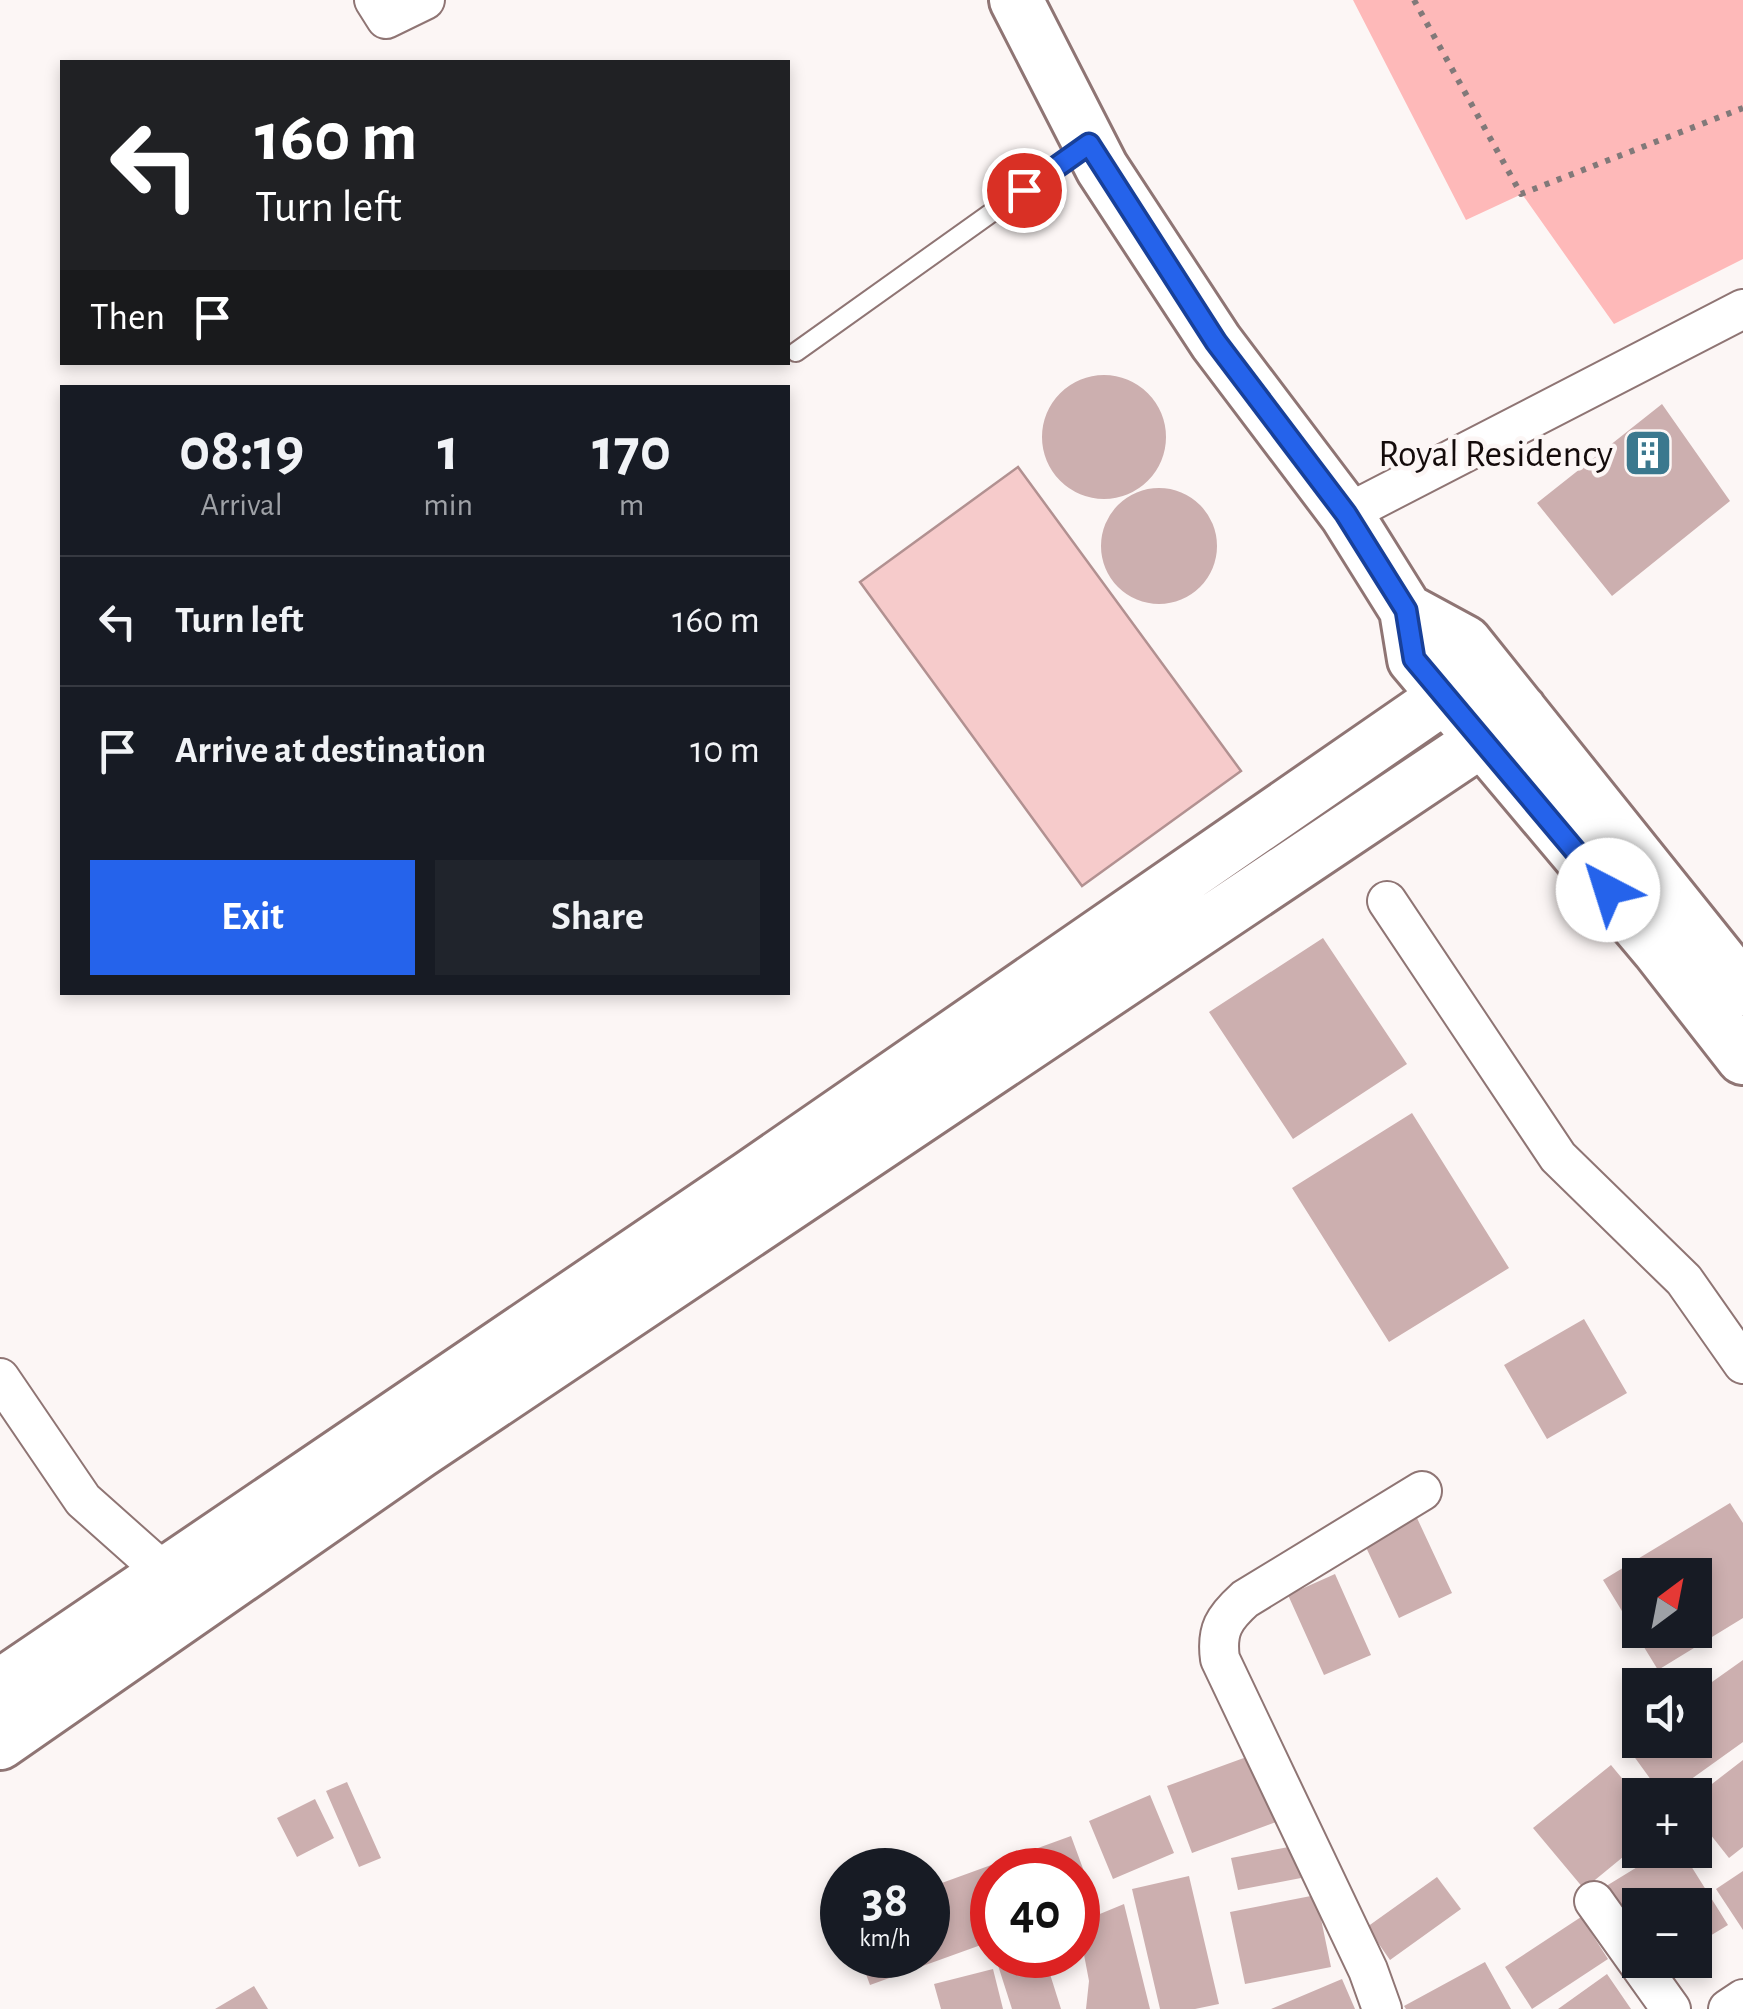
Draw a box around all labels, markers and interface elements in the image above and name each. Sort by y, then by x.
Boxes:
icon: left [90,100,220,230]
text: 160 m [255,103,418,173]
pin [982,148,1067,233]
icon: arrive [997,163,1052,218]
text: Turn left [255,185,402,230]
icon: arrive [185,290,240,345]
text: Then [90,299,165,337]
text: 08:19 [179,421,304,481]
text: 1 [437,421,459,481]
text: 170 [592,421,671,481]
building icon: Royal Residency [1622,427,1674,479]
place label: Royal Residency [1378,436,1613,474]
text: Arrival [200,489,283,521]
text: min [423,489,473,521]
text: m [619,489,644,521]
icon: left [90,594,145,649]
text: Turn left [175,602,303,640]
text: 160 m [672,602,760,640]
icon: arrive [90,724,145,779]
text: Arrive at destination [175,732,486,770]
text: 10 m [690,732,760,770]
position arrow [1556,838,1660,942]
button: Exit [90,860,415,975]
button: Share [435,860,760,975]
north arrow [1622,1558,1712,1648]
map controls [1622,1558,1712,1978]
button: sound [1622,1668,1712,1758]
button: + [1622,1778,1712,1868]
speed limit sign: 40 [970,1848,1100,1978]
text: 38 [862,1876,908,1926]
button: − [1622,1888,1712,1978]
text: km/h [859,1926,911,1951]

